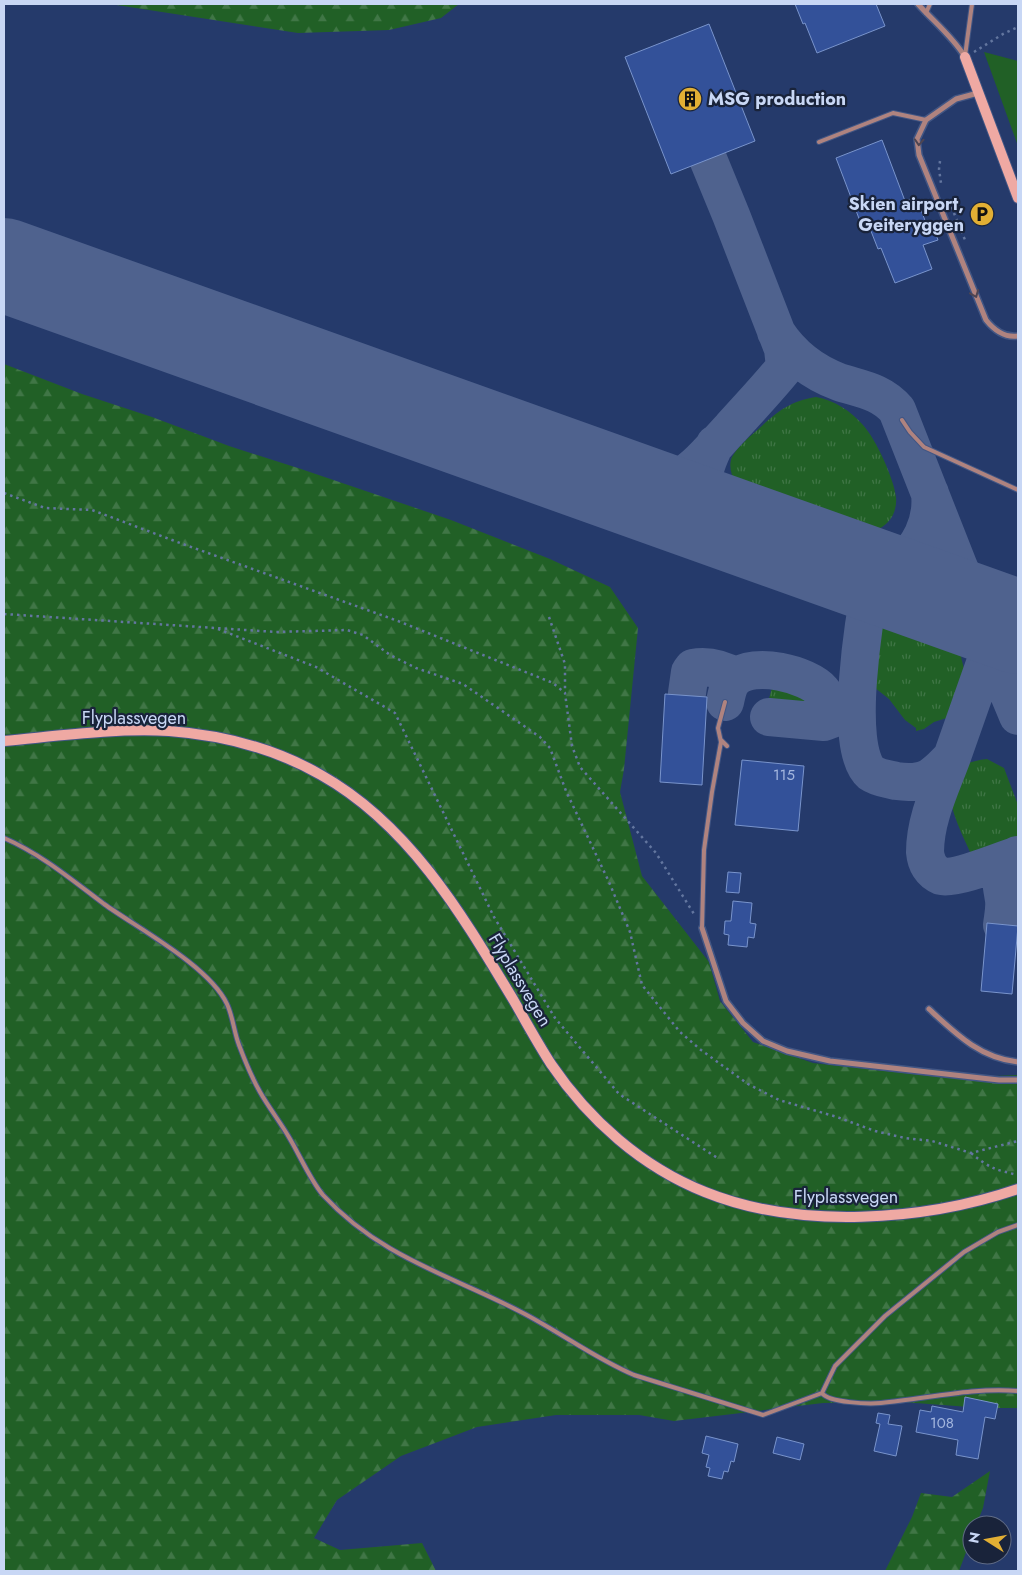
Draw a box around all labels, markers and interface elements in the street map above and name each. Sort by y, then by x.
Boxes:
building icon: MSG production [677,86,703,112]
place label: MSG production [708,86,846,112]
one-way arrow [913,139,924,147]
place label: Skien airport, Geiteryggen [849,191,964,238]
parking icon: Skien airport, Geiteryggen [969,201,995,227]
one-way arrow [969,289,979,298]
street label: Flyplassvegen [82,705,186,731]
house number: 115 [773,764,795,786]
street label: Flyplassvegen [482,929,558,1031]
street label: Flyplassvegen [794,1184,898,1210]
house number: 108 [930,1412,954,1434]
north arrow [962,1515,1012,1565]
text: N [963,1530,985,1545]

